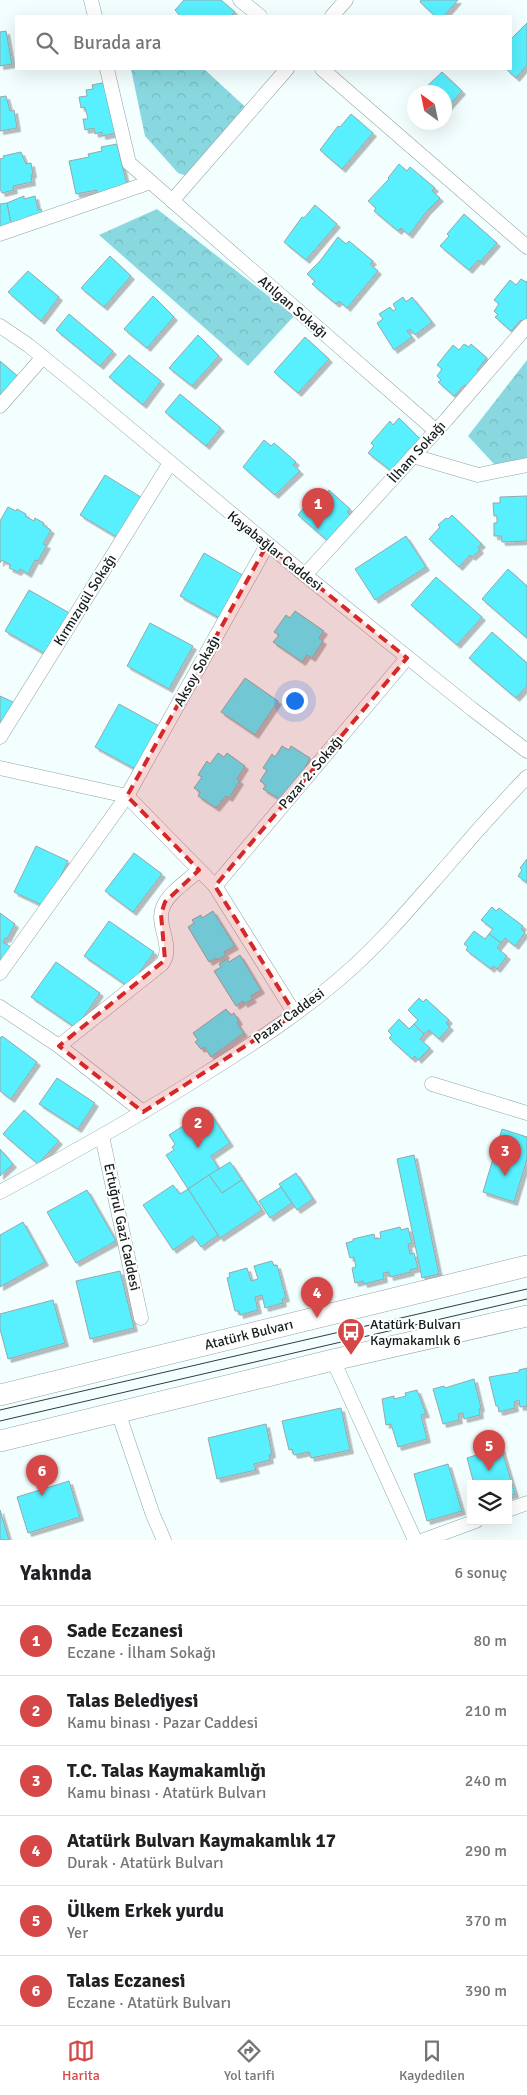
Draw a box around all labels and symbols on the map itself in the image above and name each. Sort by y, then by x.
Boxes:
north arrow [407,85,452,130]
street label: Atılgan Sokağı [255,272,331,342]
street label: İlham Sokağı [385,418,449,486]
pin: 1 [302,488,334,529]
street label: Kayabağlar Caddesi [224,508,326,594]
street label: Kırmızıgül Sokağı [50,551,120,649]
street label: Aksoy Sokağı [170,632,224,710]
your location [282,688,308,714]
street label: Pazar 2. Sokağı [275,732,347,812]
street label: Pazar Caddesi [250,985,328,1047]
pin: 2 [182,1107,214,1148]
pin: 3 [489,1135,521,1176]
street label: Ertuğrul Gazi Caddesi [100,1162,144,1292]
pin: 4 [301,1277,333,1318]
street label: Atatürk Bulvarı [203,1315,295,1353]
place label: Atatürk Bulvarı Kaymakamlık 6 [370,1316,461,1349]
bus stop icon: Atatürk Bulvarı Kaymakamlık 6 [336,1317,366,1356]
pin: 5 [473,1430,505,1471]
pin: 6 [26,1455,58,1496]

